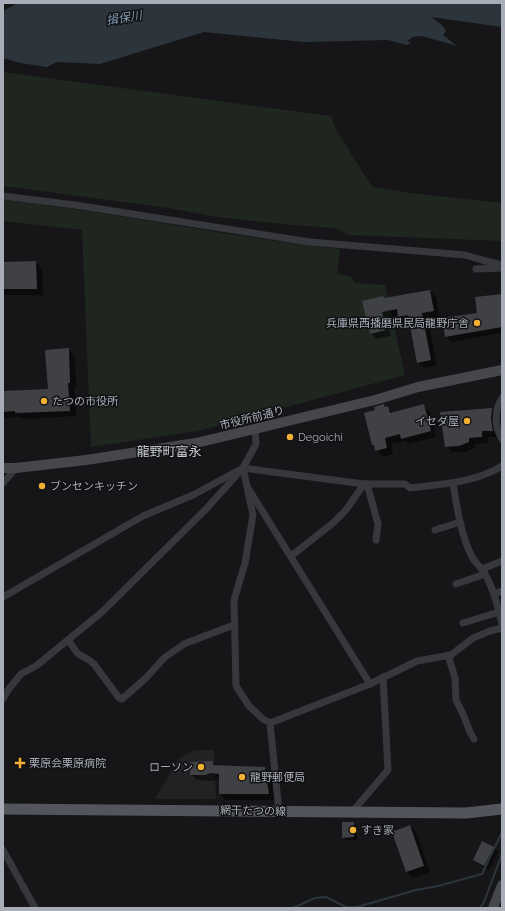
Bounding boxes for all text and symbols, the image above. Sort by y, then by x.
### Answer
water label: 揖保川 [105,8,145,28]
place label: 兵庫県西播磨県民局龍野庁舎 [326,317,469,330]
marker: 兵庫県西播磨県民局龍野庁舎 [472,318,482,328]
place label: たつの市役所 [52,395,119,408]
marker: たつの市役所 [39,396,49,406]
street label: 市役所前通り [218,404,286,432]
place label: イセダ屋 [415,415,459,428]
marker: イセダ屋 [462,416,472,426]
place label: Degoichi [298,431,343,444]
marker: Degoichi [285,432,295,442]
district label: 龍野町富永 [136,444,202,459]
place label: ブンセンキッチン [50,480,138,493]
marker: ブンセンキッチン [37,481,47,491]
marker: 栗原会栗原病院 [14,757,26,769]
place label: 栗原会栗原病院 [29,757,106,770]
place label: ローソン [149,761,193,774]
marker: ローソン [196,762,206,772]
place label: 龍野郵便局 [250,771,305,784]
marker: 龍野郵便局 [237,772,247,782]
street label: 網干たつの線 [220,804,286,818]
place label: すき家 [361,824,394,837]
marker: すき家 [348,825,358,835]

